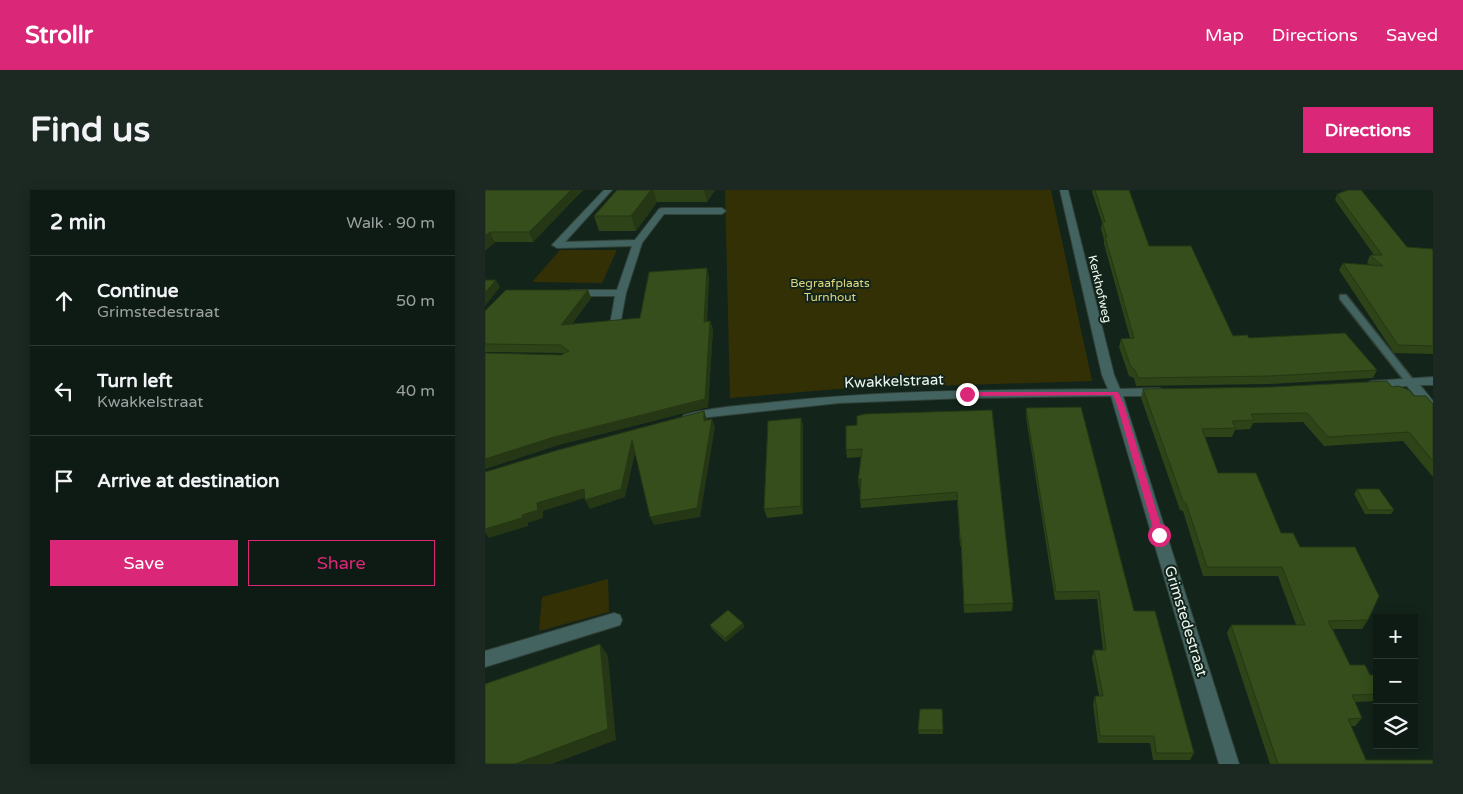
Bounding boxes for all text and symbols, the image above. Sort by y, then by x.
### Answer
text: Strollr [25,21,93,50]
text: Map [1205,24,1244,46]
text: Directions [1272,24,1358,46]
text: Saved [1386,24,1438,46]
button: Directions [1303,107,1433,153]
text: Find us [30,109,150,151]
text: 2 min [50,210,106,235]
text: Walk · 90 m [346,213,435,233]
street label: Kerkhofweg [1085,254,1115,324]
park label: Begraafplaats Turnhout [790,276,870,304]
text: Continue [97,280,179,302]
icon: ahead [50,287,78,315]
text: 50 m [396,291,435,311]
text: Grimstedestraat [97,302,220,322]
text: Turn left [97,370,173,392]
street label: Kwakkelstraat [844,370,944,392]
icon: left [50,377,78,405]
text: 40 m [396,381,435,401]
route end [956,383,979,406]
text: Kwakkelstraat [97,392,203,412]
icon: arrive [50,467,78,495]
text: Arrive at destination [97,470,280,492]
route start [1148,524,1171,547]
button: Save [50,540,238,586]
button: Share [248,540,435,586]
street label: Grimstedestraat [1161,563,1211,679]
map controls [1373,614,1418,749]
button: + [1373,614,1418,659]
button: − [1373,659,1418,704]
button: layers [1373,704,1418,749]

